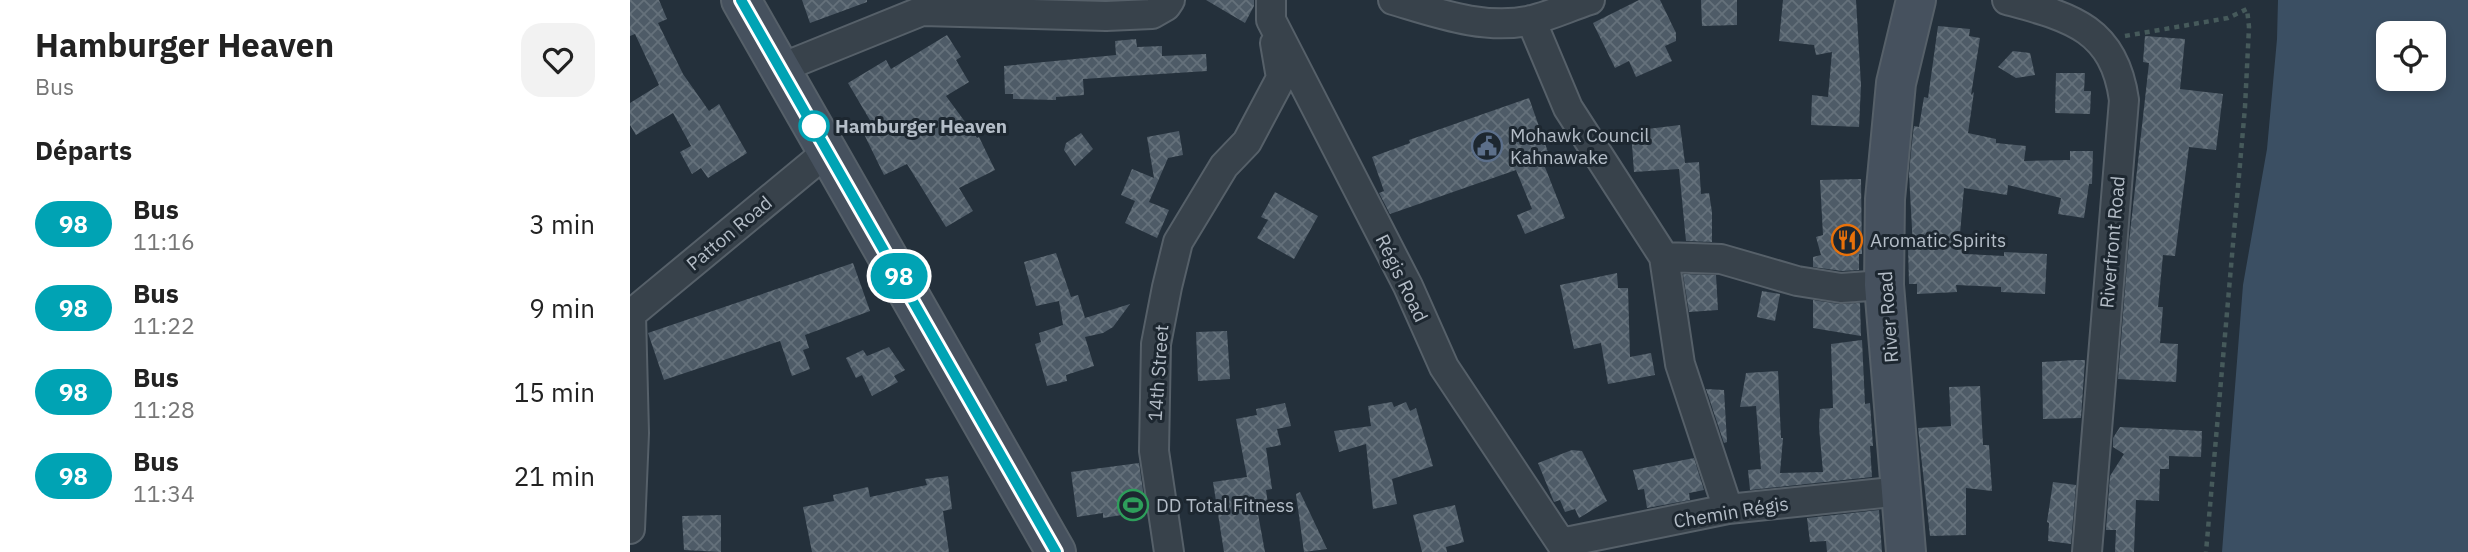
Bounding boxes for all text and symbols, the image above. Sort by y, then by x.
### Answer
map controls [2376,21,2446,91]
button: locate [2376,21,2446,91]
text: Hamburger Heaven [35,23,334,66]
button: heart [521,23,595,97]
text: Bus [35,71,74,101]
marker: Hamburger Heaven [799,111,829,141]
place label: Hamburger Heaven [835,114,1007,138]
place label: Mohawk Council Kahnawake [1510,123,1650,169]
public building icon: Mohawk Council Kahnawake [1470,129,1504,163]
text: Départs [35,133,132,167]
street label: Riverfront Road [2094,175,2130,309]
street label: Patton Road [681,190,777,276]
text: Bus [133,192,179,226]
text: 3 min [529,207,595,241]
text: 98 [59,208,88,240]
restaurant icon: Aromatic Spirits [1830,223,1864,257]
text: 11:16 [133,226,195,256]
place label: Aromatic Spirits [1870,228,2006,252]
street label: Régis Road [1370,230,1434,326]
line badge: 98 [868,253,930,299]
text: 98 [885,260,913,292]
street label: River Road [1873,270,1903,364]
text: Bus [133,276,179,310]
text: 9 min [529,291,595,325]
text: 98 [59,292,88,324]
text: 11:22 [133,310,195,340]
street label: 14th Street [1143,324,1173,422]
text: Bus [133,360,179,394]
text: 15 min [514,375,595,409]
text: 98 [59,376,88,408]
text: 11:28 [133,394,195,424]
text: Bus [133,444,179,478]
text: 21 min [514,459,595,493]
text: 98 [59,460,88,492]
text: 11:34 [133,478,195,508]
sports icon: DD Total Fitness [1116,488,1150,522]
street label: Chemin Régis [1672,491,1790,533]
place label: DD Total Fitness [1156,493,1294,517]

